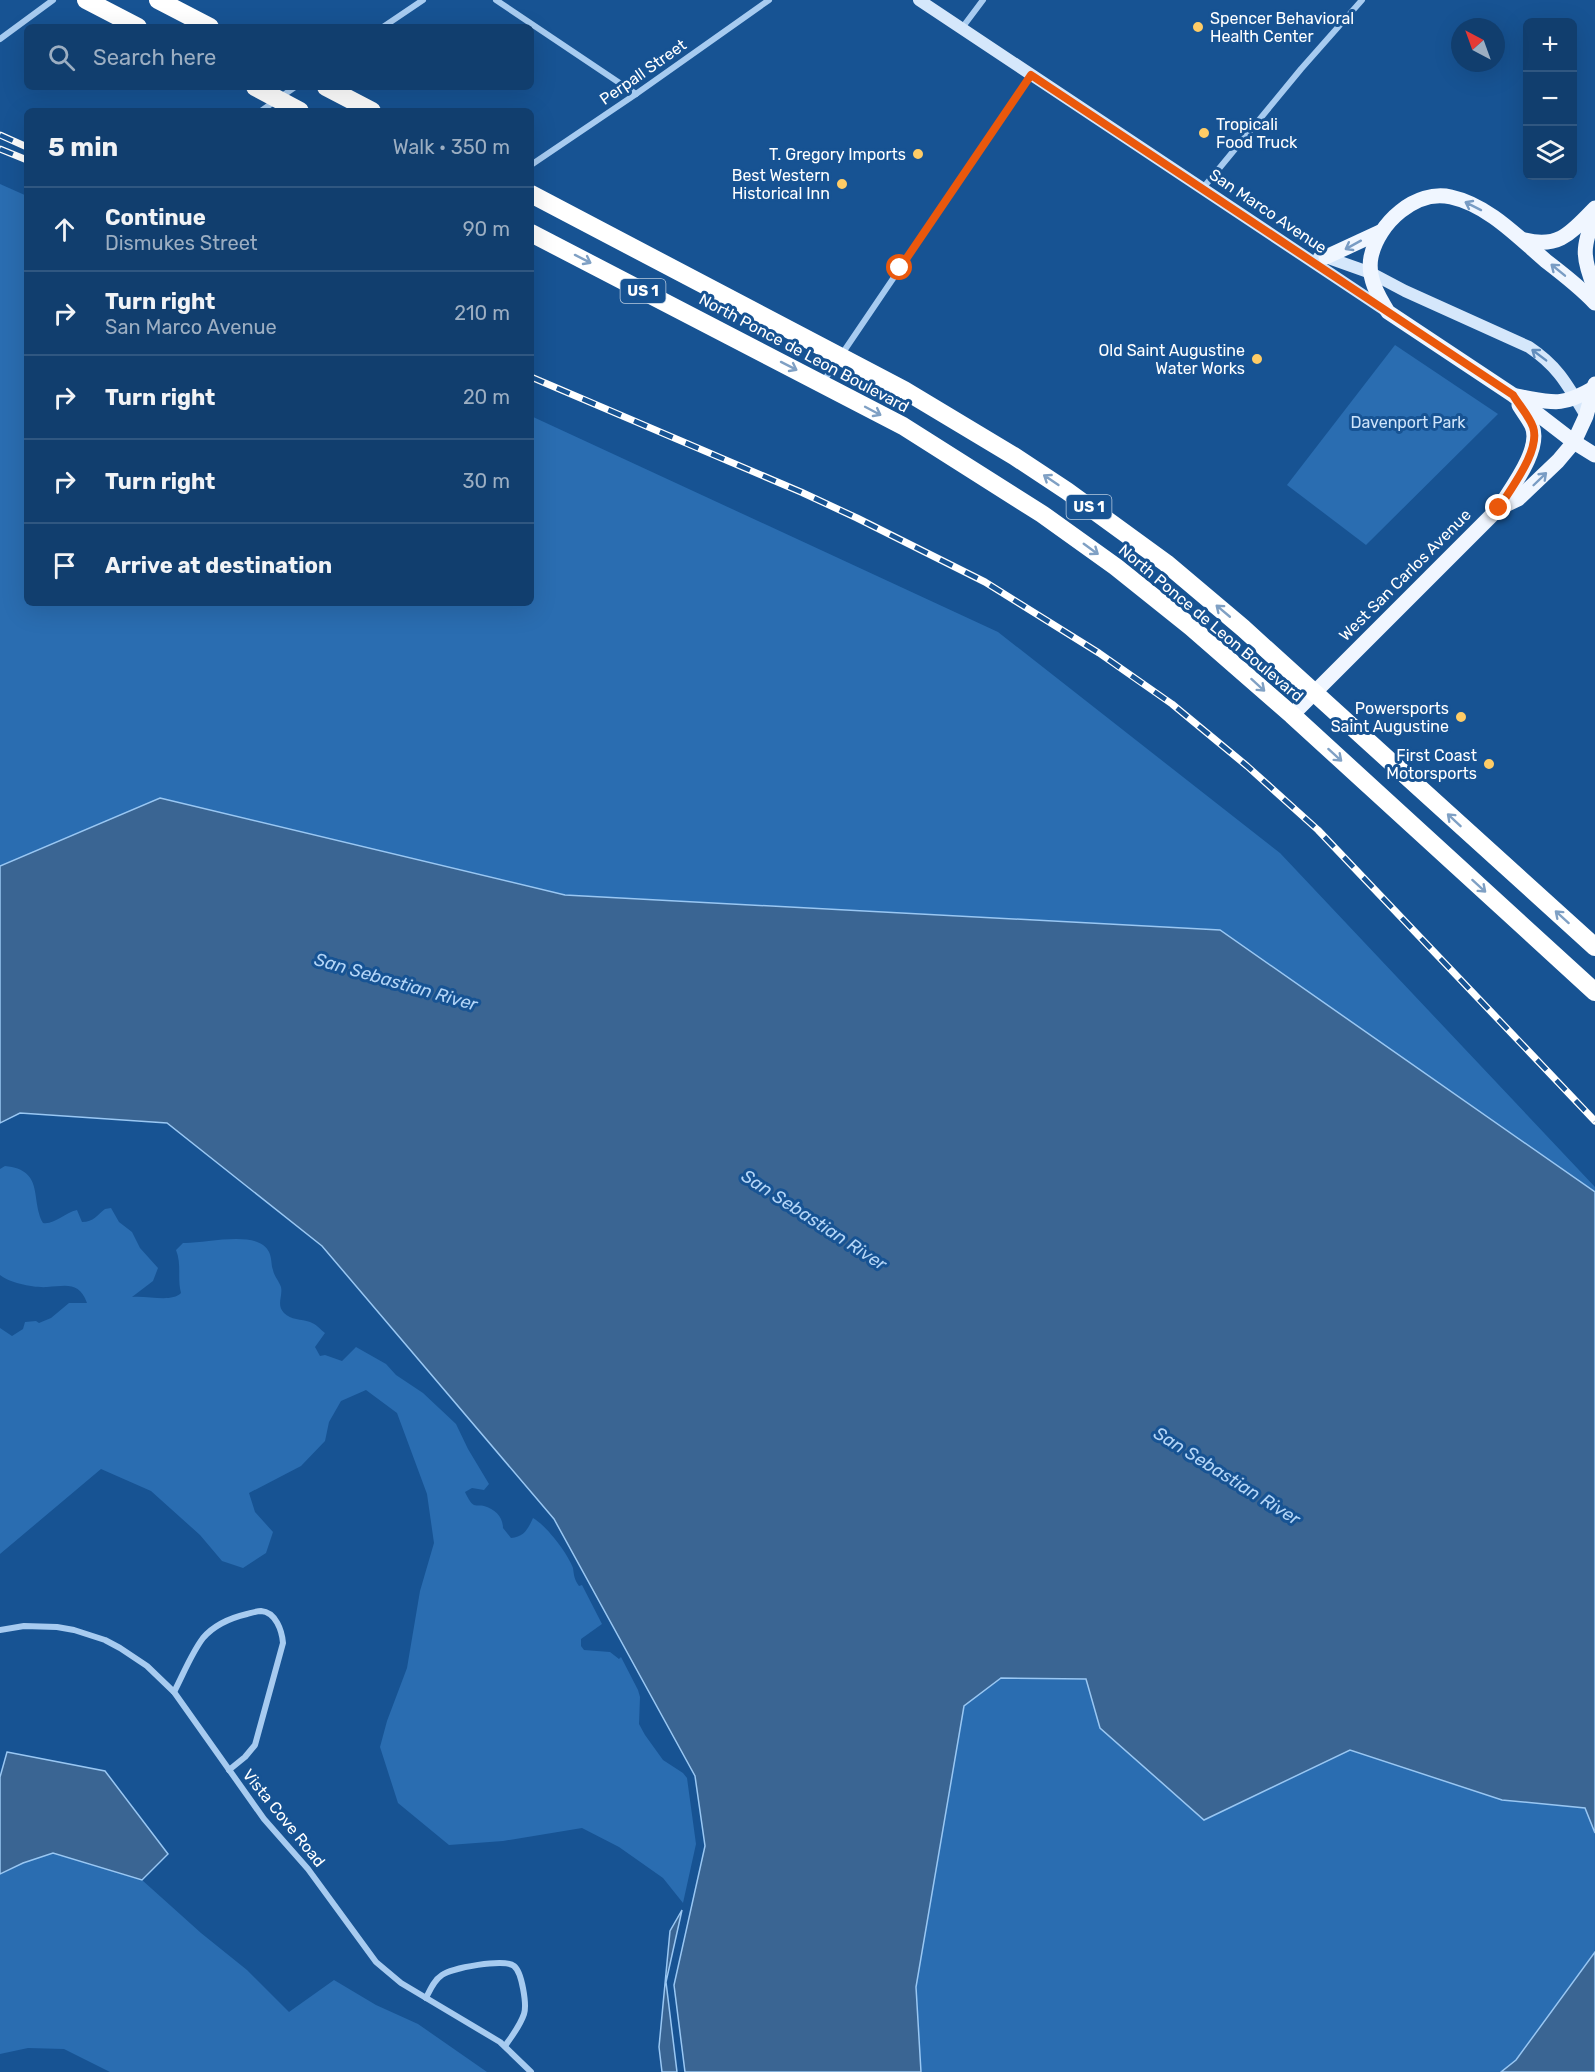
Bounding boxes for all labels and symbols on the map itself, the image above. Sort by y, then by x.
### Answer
place label: Spencer Behavioral Health Center [1210,9,1354,46]
north arrow [1451,18,1505,72]
marker: Spencer Behavioral Health Center [1191,20,1205,34]
street label: Perpall Street [596,35,690,109]
place label: Tropicali Food Truck [1216,115,1298,152]
marker: Tropicali Food Truck [1197,126,1211,140]
place label: T. Gregory Imports [769,145,906,164]
marker: T. Gregory Imports [911,147,925,161]
street label: San Marco Avenue [1206,165,1330,257]
place label: Best Western Historical Inn [732,166,830,203]
marker: Best Western Historical Inn [835,177,849,191]
one-way arrow [1464,199,1482,211]
one-way arrow [1345,239,1362,251]
one-way arrow [574,254,592,266]
route start [886,254,912,280]
one-way arrow [1551,264,1567,277]
road number: US 1 [620,279,666,303]
street label: North Ponce de Leon Boulevard [696,289,912,417]
place label: Old Saint Augustine Water Works [1098,341,1245,378]
one-way arrow [1531,348,1547,361]
marker: Old Saint Augustine Water Works [1250,352,1264,366]
one-way arrow [779,361,797,372]
one-way arrow [864,405,882,417]
park label: Davenport Park [1350,413,1466,432]
one-way arrow [1532,472,1547,486]
one-way arrow [1043,474,1060,486]
route end [1485,494,1511,520]
road number: US 1 [1066,495,1112,519]
street label: West San Carlos Avenue [1335,505,1475,645]
street label: North Ponce de Leon Boulevard [1115,540,1307,706]
one-way arrow [1082,543,1098,555]
one-way arrow [1215,605,1231,618]
one-way arrow [1250,678,1265,692]
place label: Powersports Saint Augustine [1331,699,1449,736]
marker: Powersports Saint Augustine [1454,710,1468,724]
place label: First Coast Motorsports [1386,746,1477,783]
one-way arrow [1327,748,1342,762]
marker: First Coast Motorsports [1482,757,1496,771]
one-way arrow [1447,813,1462,827]
one-way arrow [1471,879,1486,893]
one-way arrow [1555,910,1570,924]
water label: San Sebastian River [312,948,481,1016]
water label: San Sebastian River [737,1165,892,1276]
water label: San Sebastian River [1150,1422,1305,1531]
street label: Vista Cove Road [239,1765,329,1871]

